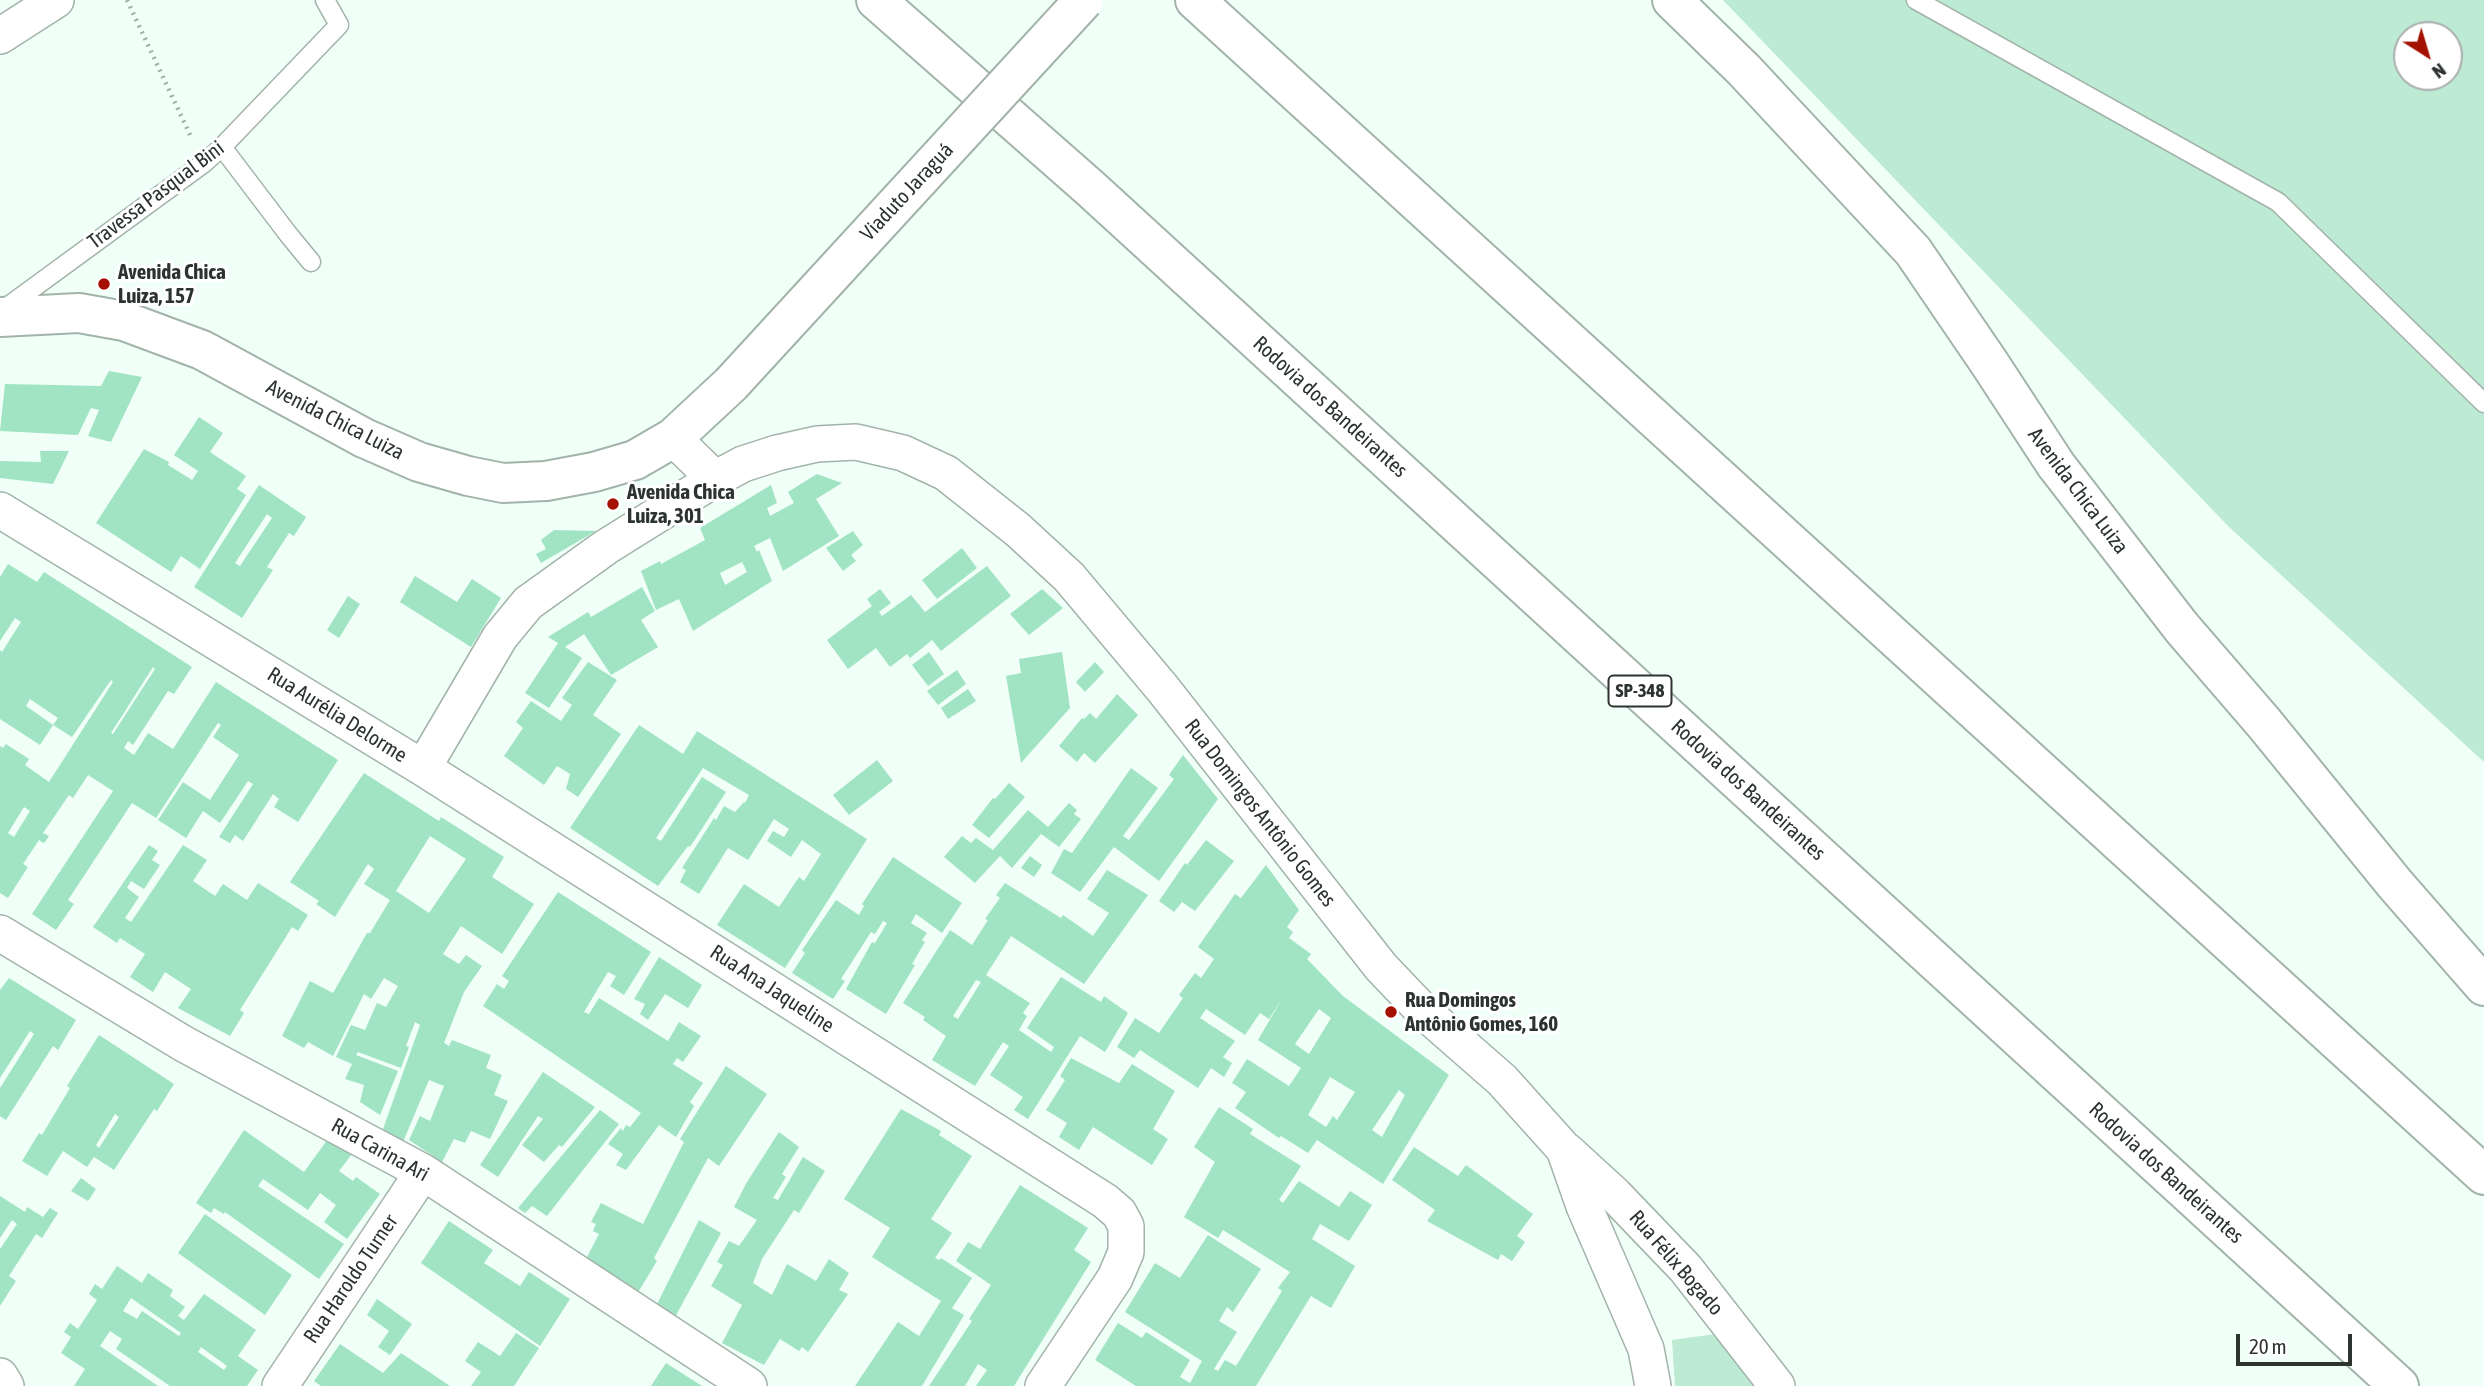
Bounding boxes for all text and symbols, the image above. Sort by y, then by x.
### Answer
north arrow [2393,21,2463,91]
text: N [2428,59,2451,83]
street label: Travessa Pasqual Bini [83,136,229,254]
street label: Viaduto Jaraguá [855,138,959,246]
place label: Avenida Chica Luiza, 157 [118,259,226,309]
marker: Avenida Chica Luiza, 157 [96,276,112,292]
street label: Rodovia dos Bandeirantes [1248,331,1412,483]
street label: Avenida Chica Luiza [262,374,408,466]
street label: Avenida Chica Luiza [2022,423,2134,559]
place label: Avenida Chica Luiza, 301 [627,479,735,529]
marker: Avenida Chica Luiza, 301 [605,496,621,512]
street label: Rua Aurélia Delorme [263,662,411,768]
road number: SP-348 [1608,676,1672,706]
street label: Rua Domingos Antônio Gomes [1179,714,1341,912]
street label: Rodovia dos Bandeirantes [1666,714,1830,866]
street label: Rua Ana Jaqueline [705,940,839,1038]
place label: Rua Domingos Antônio Gomes, 160 [1405,987,1558,1037]
marker: Rua Domingos Antônio Gomes, 160 [1383,1004,1399,1020]
street label: Rodovia dos Bandeirantes [2084,1097,2248,1249]
street label: Rua Carina Ari [327,1113,433,1187]
street label: Rua Félix Bogado [1624,1205,1728,1321]
street label: Rua Haroldo Turner [299,1210,403,1348]
scale bar [2239,1320,2354,1364]
text: 20 m [2249,1334,2287,1358]

